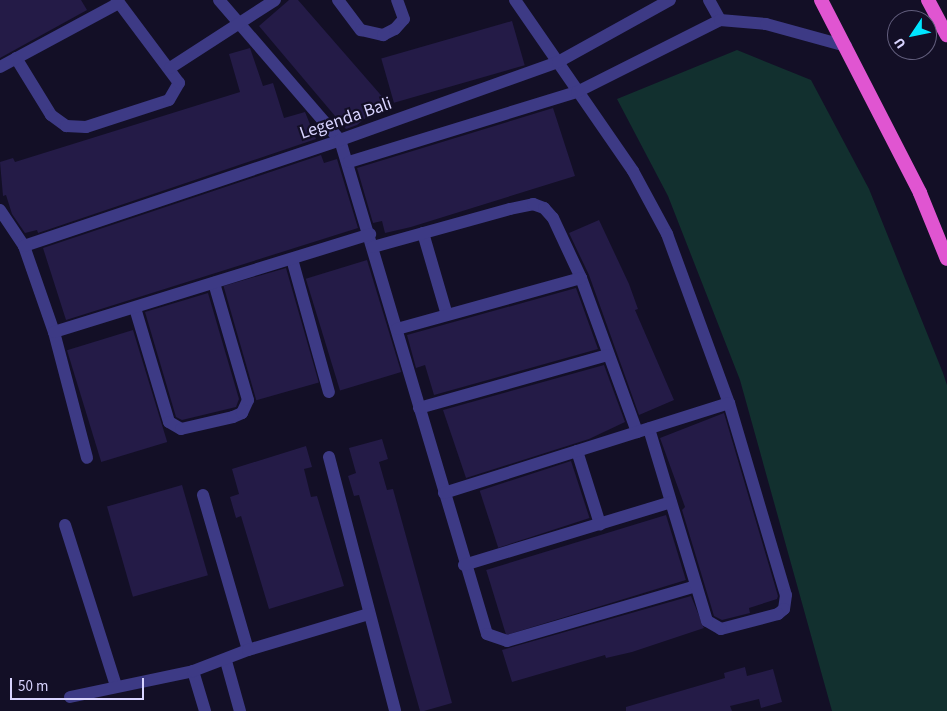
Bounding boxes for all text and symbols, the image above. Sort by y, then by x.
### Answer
north arrow [887,10,937,60]
text: U [889,33,911,52]
street label: Legenda Bali [297,93,395,145]
scale bar [12,668,146,700]
text: 50 m [18,676,48,697]

